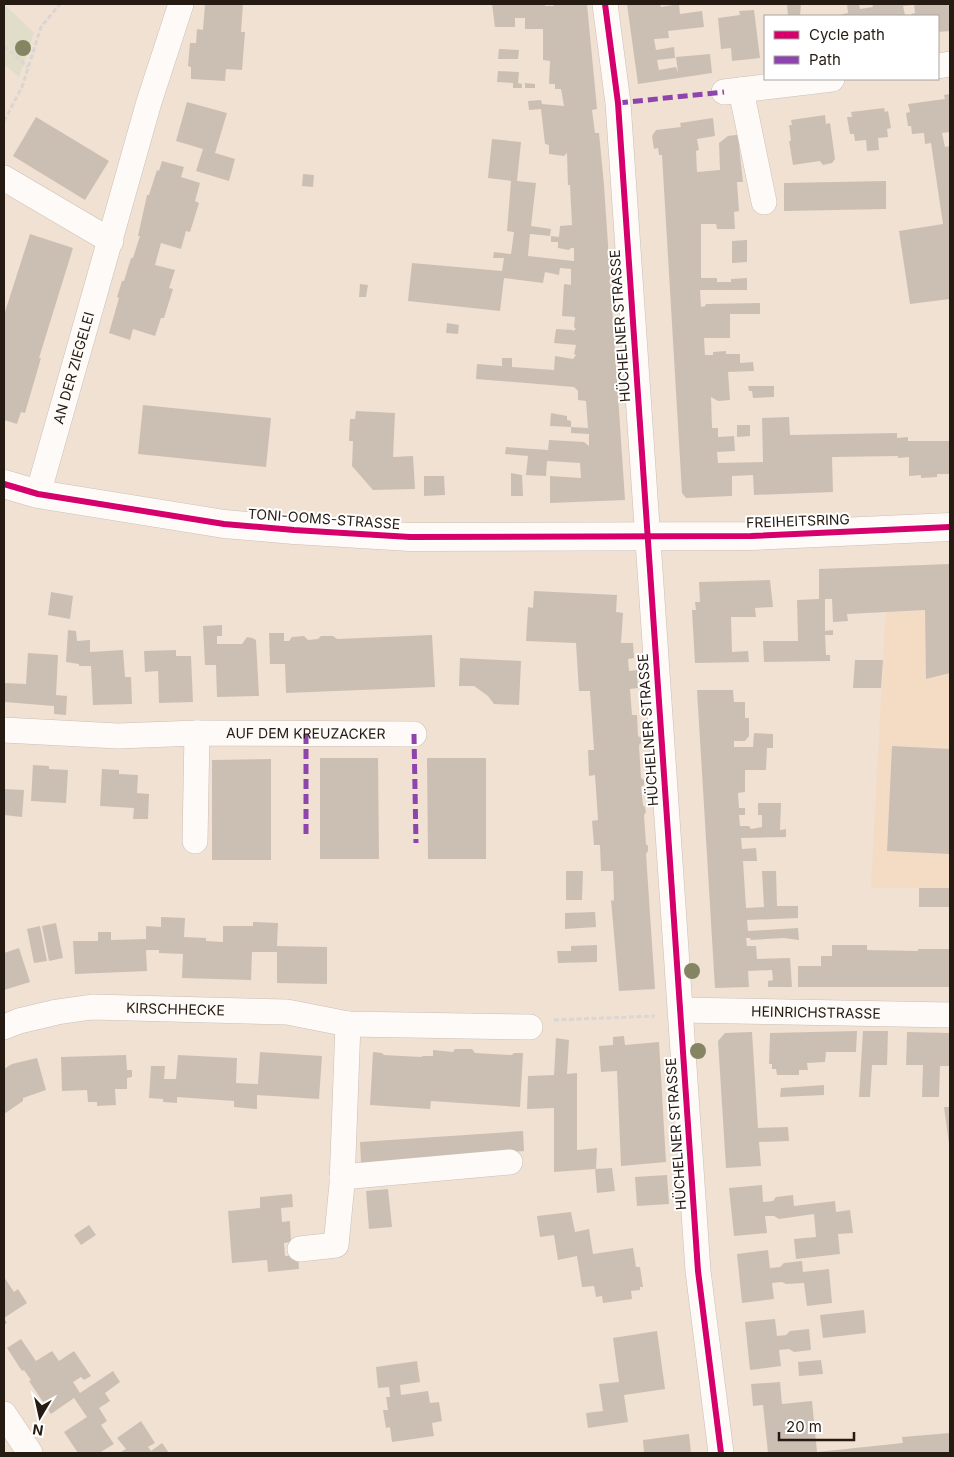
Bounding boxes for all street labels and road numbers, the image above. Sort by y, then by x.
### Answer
street label: HÜCHELNER STRASSE [606,249,633,403]
street label: AN DER ZIEGELEI [49,310,97,426]
street label: TONI-OOMS-STRASSE [247,505,401,532]
street label: FREIHEITSRING [746,510,850,531]
street label: HÜCHELNER STRASSE [634,653,661,807]
street label: AUF DEM KREUZACKER [226,724,386,742]
street label: KIRSCHHECKE [126,999,225,1018]
street label: HEINRICHSTRASSE [751,1002,881,1022]
street label: HÜCHELNER STRASSE [662,1057,689,1211]

